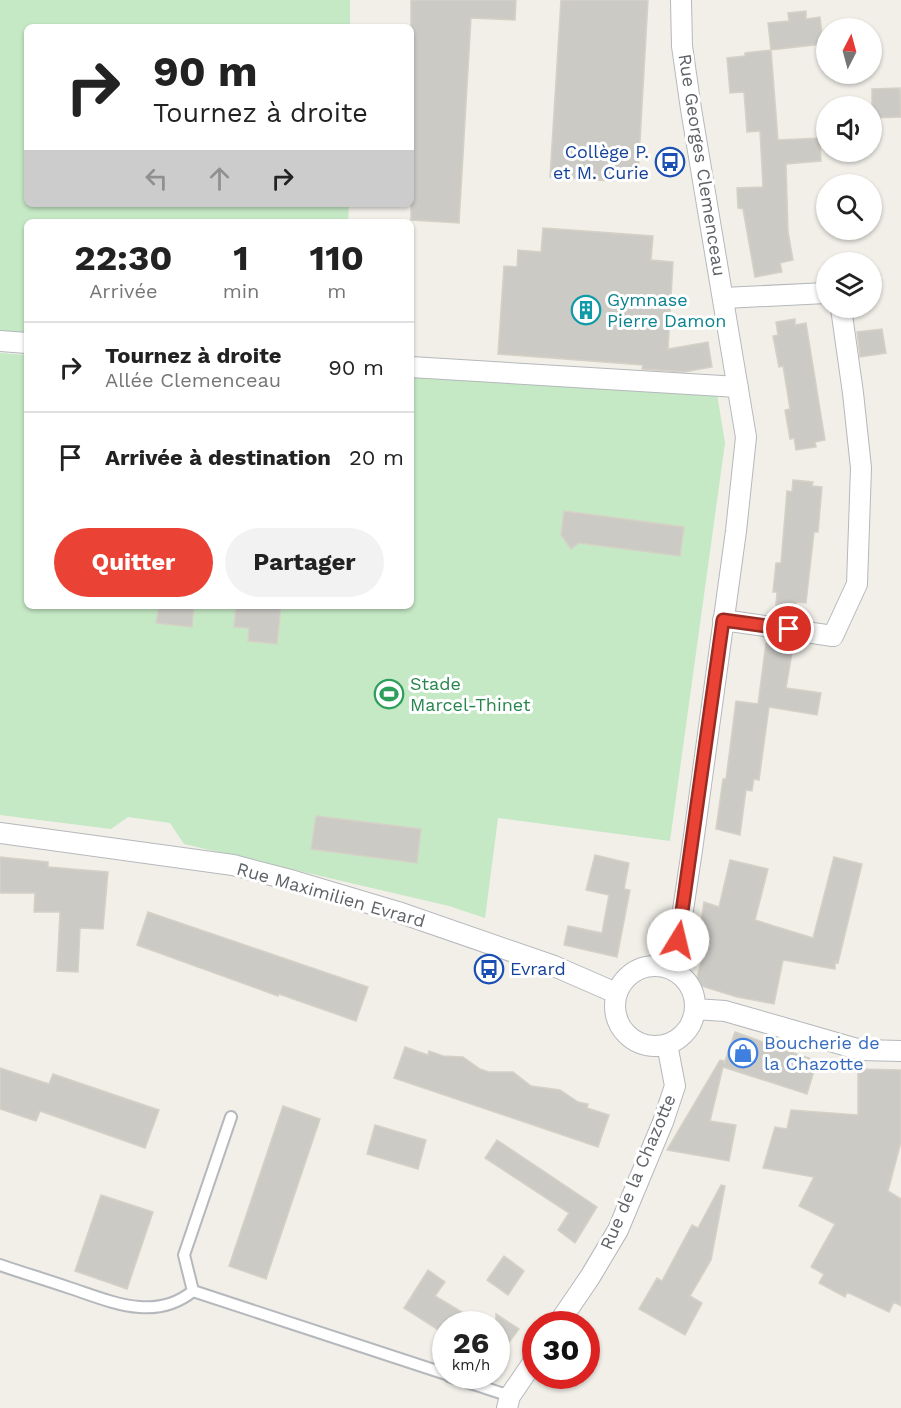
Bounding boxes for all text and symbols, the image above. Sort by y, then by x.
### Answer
north arrow [816,18,882,84]
map controls [816,18,882,318]
text: 90 m [153,47,257,96]
icon: right [54,48,132,126]
street label: Rue Georges Clemenceau [675,52,730,278]
button: sound [816,96,882,162]
text: Tournez à droite [153,97,368,129]
place label: Collège P. et M. Curie [553,141,649,183]
bus stop icon: Collège P. et M. Curie [654,146,686,178]
icon: left [140,162,173,195]
icon: ahead [203,162,236,195]
icon: right [266,162,299,195]
button: search [816,174,882,240]
text: 22:30 [74,237,173,279]
text: 1 [233,237,249,279]
text: 110 [310,237,364,279]
button: layers [816,252,882,318]
text: Arrivée [89,279,158,303]
text: min [223,279,259,303]
text: m [327,279,346,303]
place label: Gymnase Pierre Damon [607,289,726,331]
building icon: Gymnase Pierre Damon [570,294,602,326]
text: Tournez à droite [105,343,282,368]
icon: right [54,351,87,384]
text: 90 m [328,355,384,380]
text: Allée Clemenceau [105,368,281,392]
icon: arrive [54,441,87,474]
text: Arrivée à destination [105,445,331,470]
text: 20 m [349,445,404,470]
button: Quitter [54,528,213,597]
button: Partager [225,528,384,597]
pin [763,603,814,654]
icon: arrive [772,612,805,645]
place label: Stade Marcel-Thinet [410,673,531,715]
sports icon: Stade Marcel-Thinet [373,678,405,710]
street label: Rue Maximilien Evrard [235,858,428,931]
position arrow [646,908,710,972]
bus stop icon: Evrard [473,953,505,985]
place label: Evrard [510,958,566,979]
place label: Boucherie de la Chazotte [764,1032,880,1074]
shop icon: Boucherie de la Chazotte [727,1037,759,1069]
street label: Rue de la Chazotte [595,1091,680,1253]
speed limit sign: 30 [522,1311,600,1389]
text: 26 [453,1325,489,1360]
text: km/h [452,1356,490,1374]

